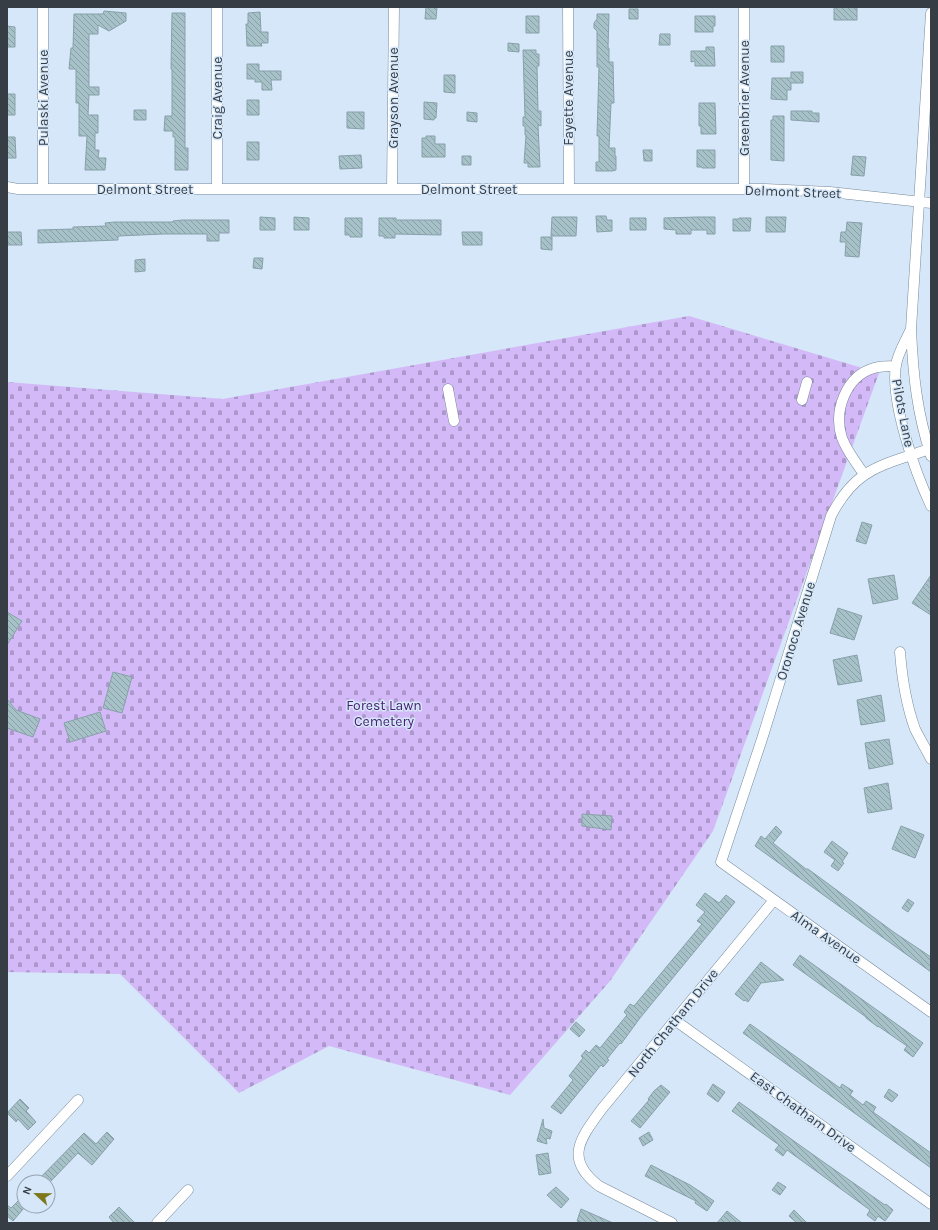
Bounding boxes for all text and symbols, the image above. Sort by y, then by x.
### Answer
street label: Greenbrier Avenue [736,40,753,156]
street label: Grayson Avenue [385,47,402,149]
street label: Pulaski Avenue [35,50,52,146]
street label: Fayette Avenue [560,50,577,146]
street label: Craig Avenue [209,57,226,139]
street label: Delmont Street [97,181,193,198]
street label: Delmont Street [421,181,517,198]
street label: Delmont Street [744,182,842,202]
street label: Pilots Lane [888,377,918,449]
street label: Oronoco Avenue [773,580,819,682]
park label: Forest Lawn Cemetery [346,697,422,730]
street label: Alma Avenue [787,906,865,968]
street label: North Chatham Drive [624,965,722,1081]
street label: East Chatham Drive [747,1068,859,1156]
north arrow [16,1174,56,1214]
text: N [20,1184,35,1197]

